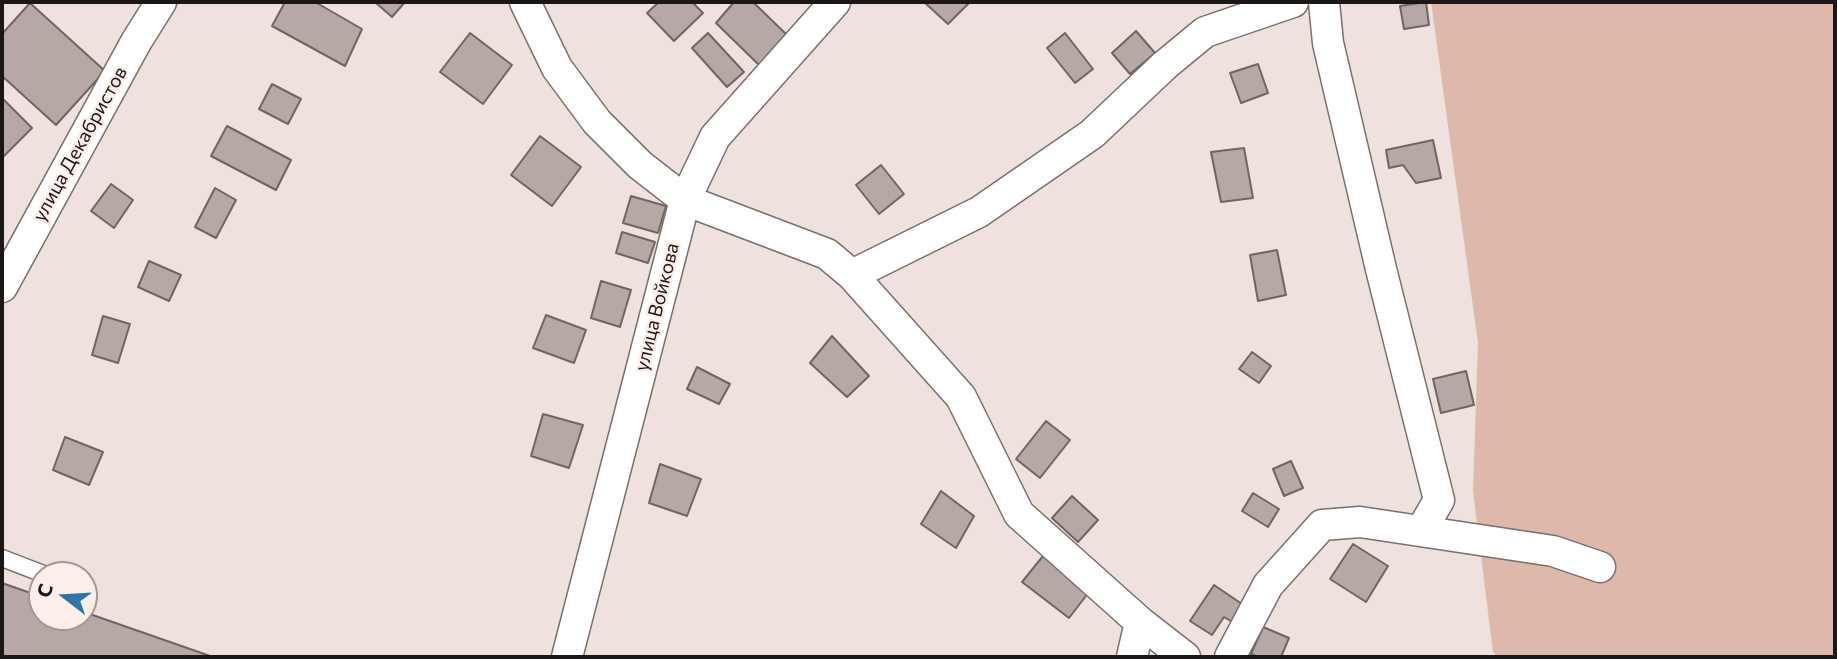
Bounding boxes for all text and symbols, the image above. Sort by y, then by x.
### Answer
street label: улица Декабристов [28,63,132,225]
street label: улица Войкова [630,241,684,373]
north arrow [28,561,98,631]
text: С [31,581,57,600]

